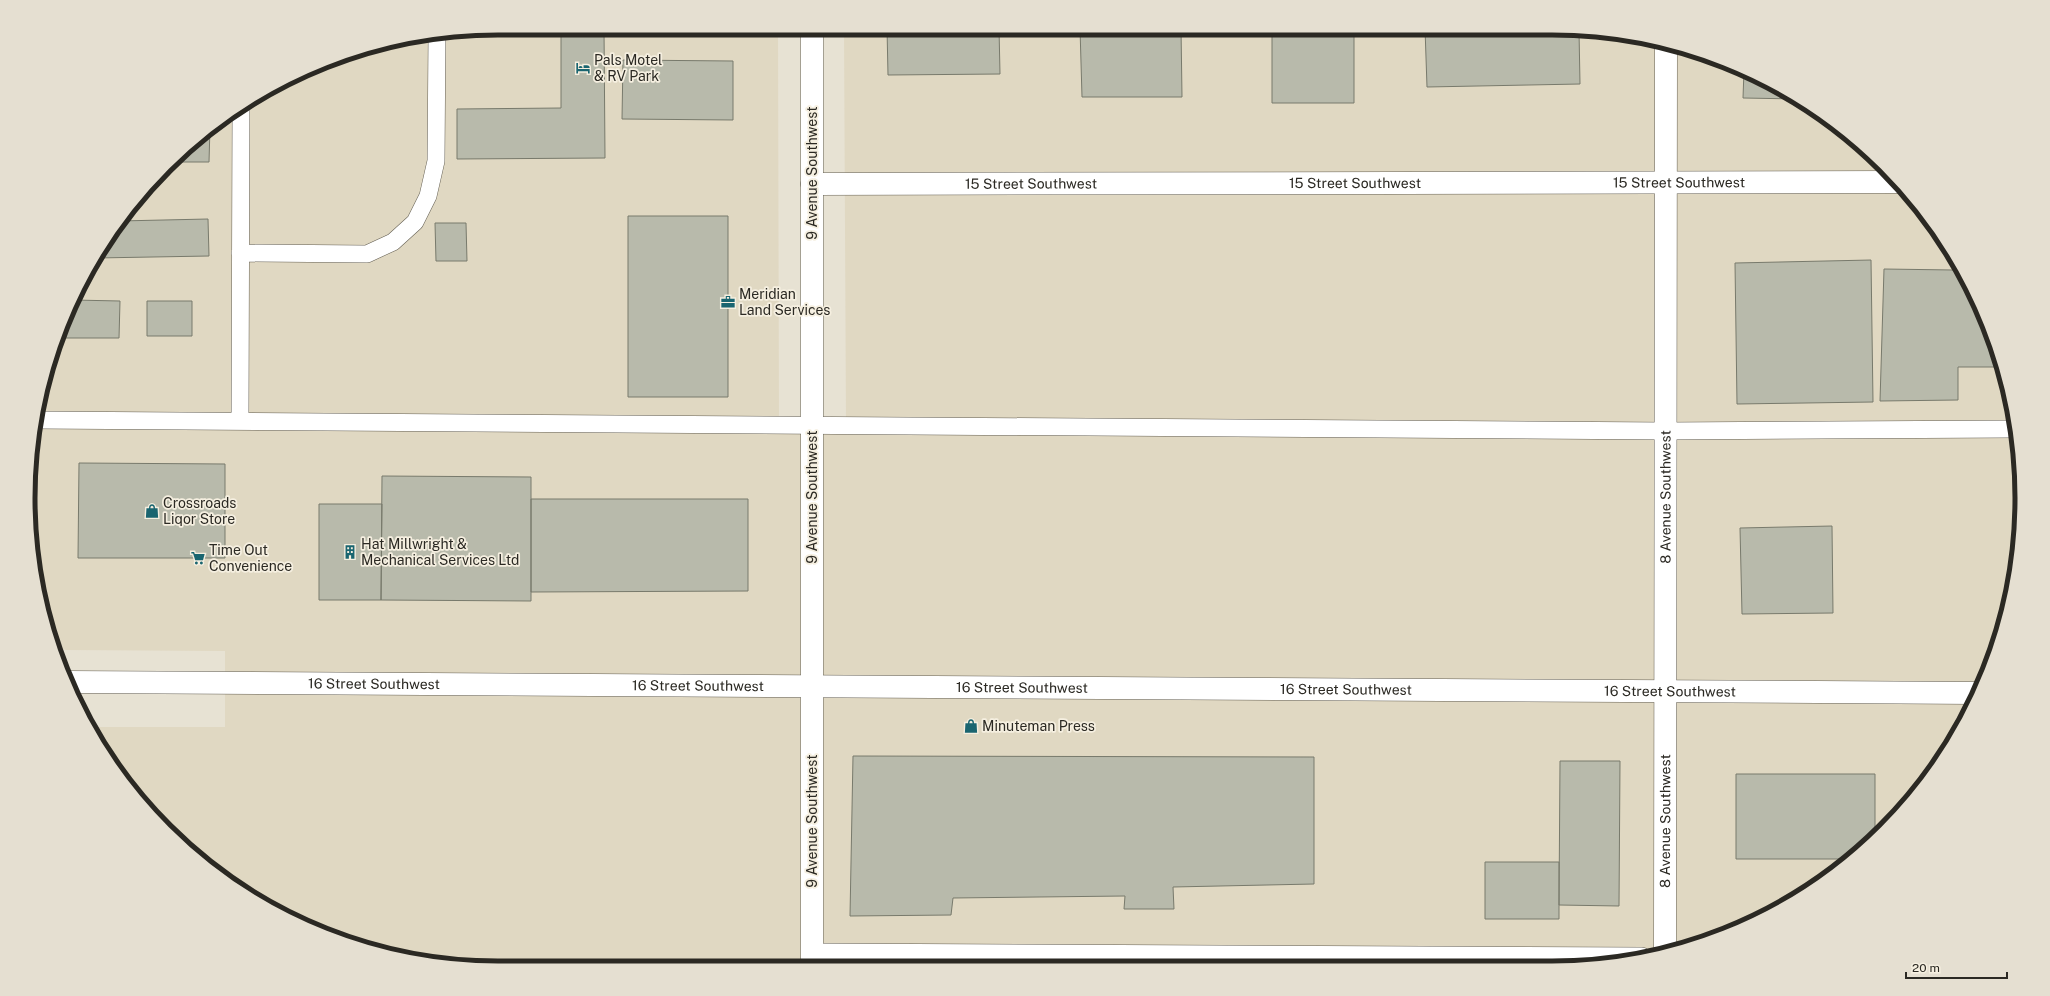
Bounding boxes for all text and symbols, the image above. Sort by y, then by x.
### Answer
place label: Pals Motel & RV Park [594,52,662,84]
hotel icon: Pals Motel & RV Park [575,60,591,76]
street label: 9 Avenue Southwest [804,106,820,240]
street label: 15 Street Southwest [1613,174,1745,191]
street label: 15 Street Southwest [965,175,1097,192]
street label: 15 Street Southwest [1289,175,1421,191]
place label: Meridian Land Services [739,286,830,318]
office icon: Meridian Land Services [720,294,736,310]
street label: 9 Avenue Southwest [804,430,820,564]
street label: 8 Avenue Southwest [1657,430,1674,564]
place label: Crossroads Liqor Store [163,495,236,527]
shop icon: Crossroads Liqor Store [144,503,160,519]
place label: Hat Millwright & Mechanical Services Ltd [361,536,519,568]
place label: Time Out Convenience [209,542,292,574]
building icon: Hat Millwright & Mechanical Services Ltd [342,544,358,560]
supermarket icon: Time Out Convenience [190,550,206,566]
street label: 16 Street Southwest [308,675,440,692]
street label: 16 Street Southwest [632,677,764,694]
street label: 16 Street Southwest [956,679,1088,696]
street label: 16 Street Southwest [1280,681,1412,698]
street label: 16 Street Southwest [1604,683,1736,700]
shop icon: Minuteman Press [963,718,979,734]
place label: Minuteman Press [982,718,1095,734]
street label: 9 Avenue Southwest [804,754,820,888]
street label: 8 Avenue Southwest [1657,754,1673,888]
scale bar [1906,954,2007,980]
text: 20 m [1912,961,1940,975]

